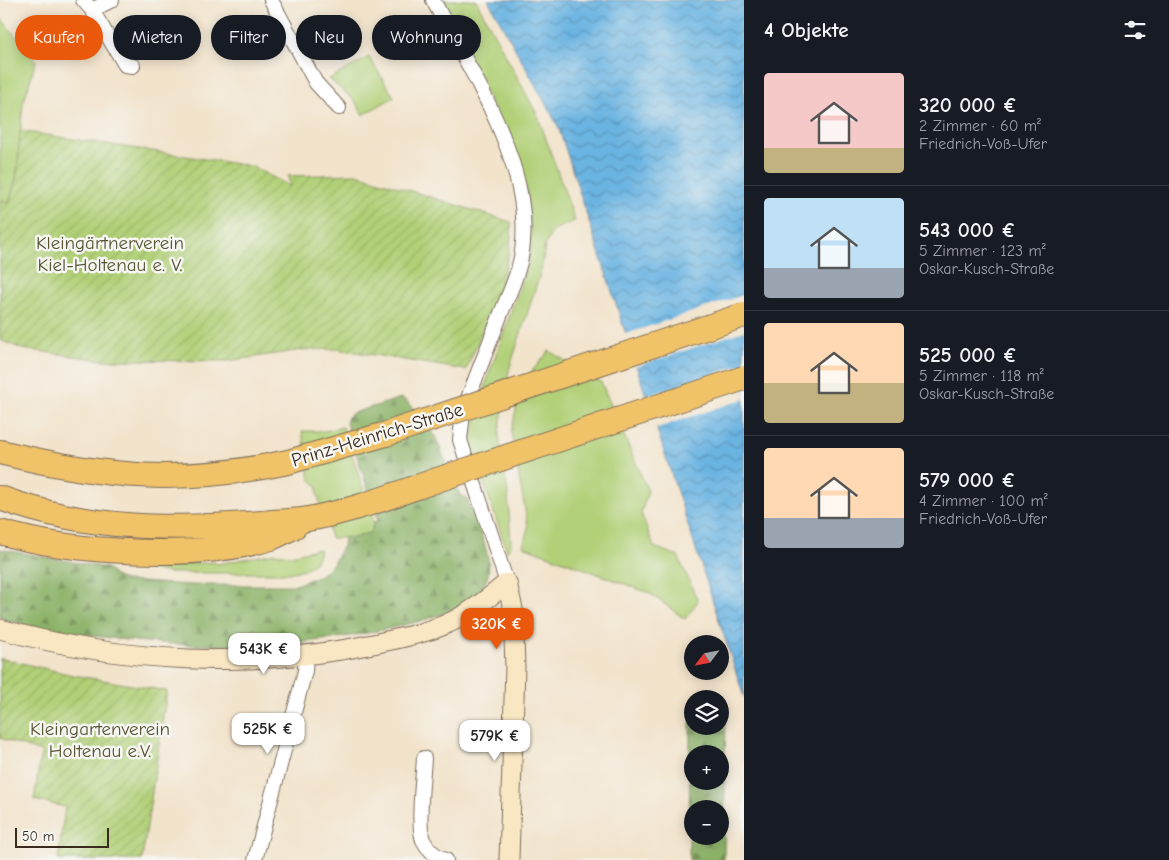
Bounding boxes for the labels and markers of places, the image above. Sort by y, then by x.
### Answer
pin: 320K € [456,608,538,650]
pin: 543K € [223,632,305,675]
pin: 525K € [227,712,309,755]
pin: 579K € [454,720,536,762]

